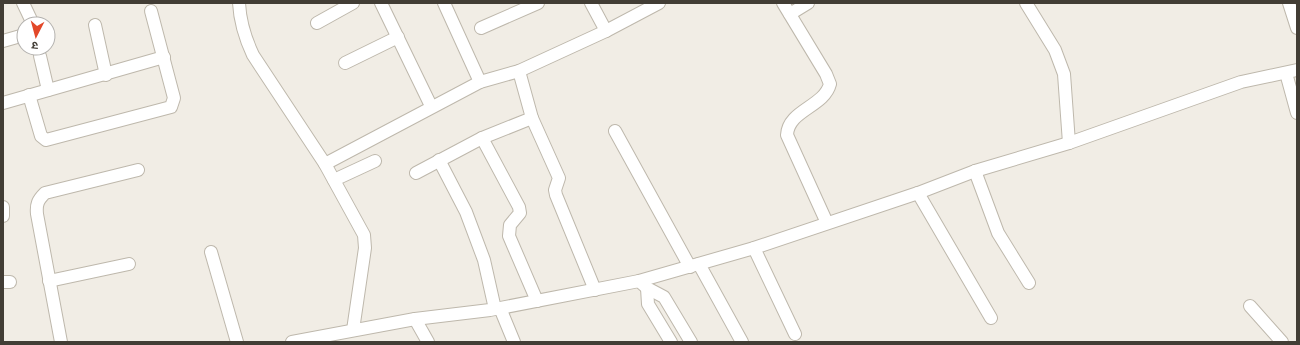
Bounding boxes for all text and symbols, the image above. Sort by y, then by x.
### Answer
north arrow [16,16,56,56]
text: उ [30,39,39,53]

